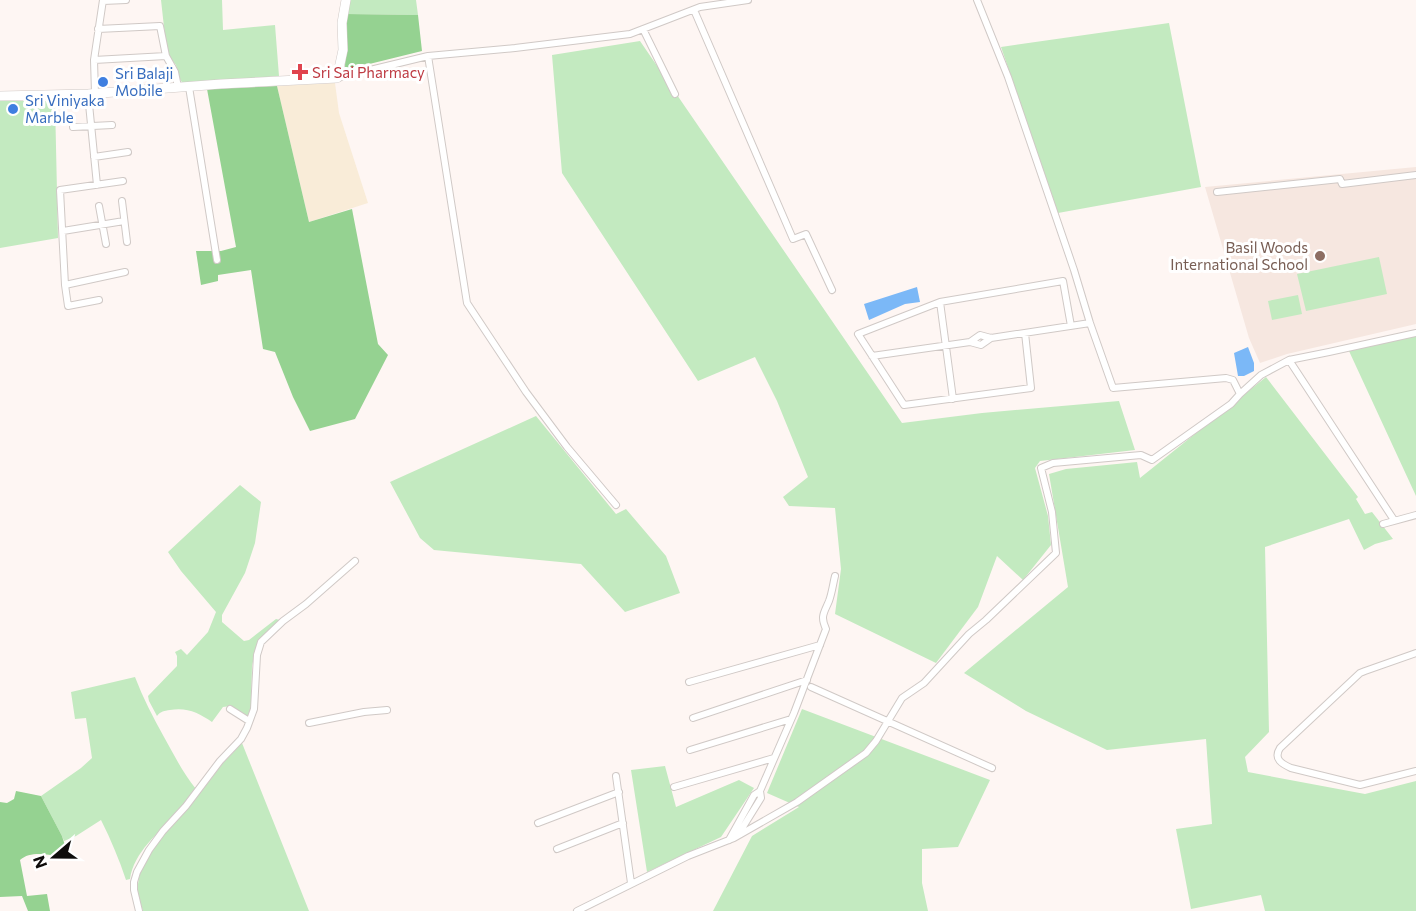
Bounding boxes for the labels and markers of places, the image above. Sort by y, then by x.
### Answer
place label: Sri Sai Pharmacy [312,63,425,81]
place label: Sri Balaji Mobile [115,64,173,99]
marker: Sri Sai Pharmacy [293,65,307,79]
marker: Sri Balaji Mobile [96,75,110,89]
place label: Sri Viniyaka Marble [25,91,105,126]
marker: Sri Viniyaka Marble [6,102,20,116]
place label: Basil Woods International School [1170,238,1308,273]
marker: Basil Woods International School [1313,249,1327,263]

